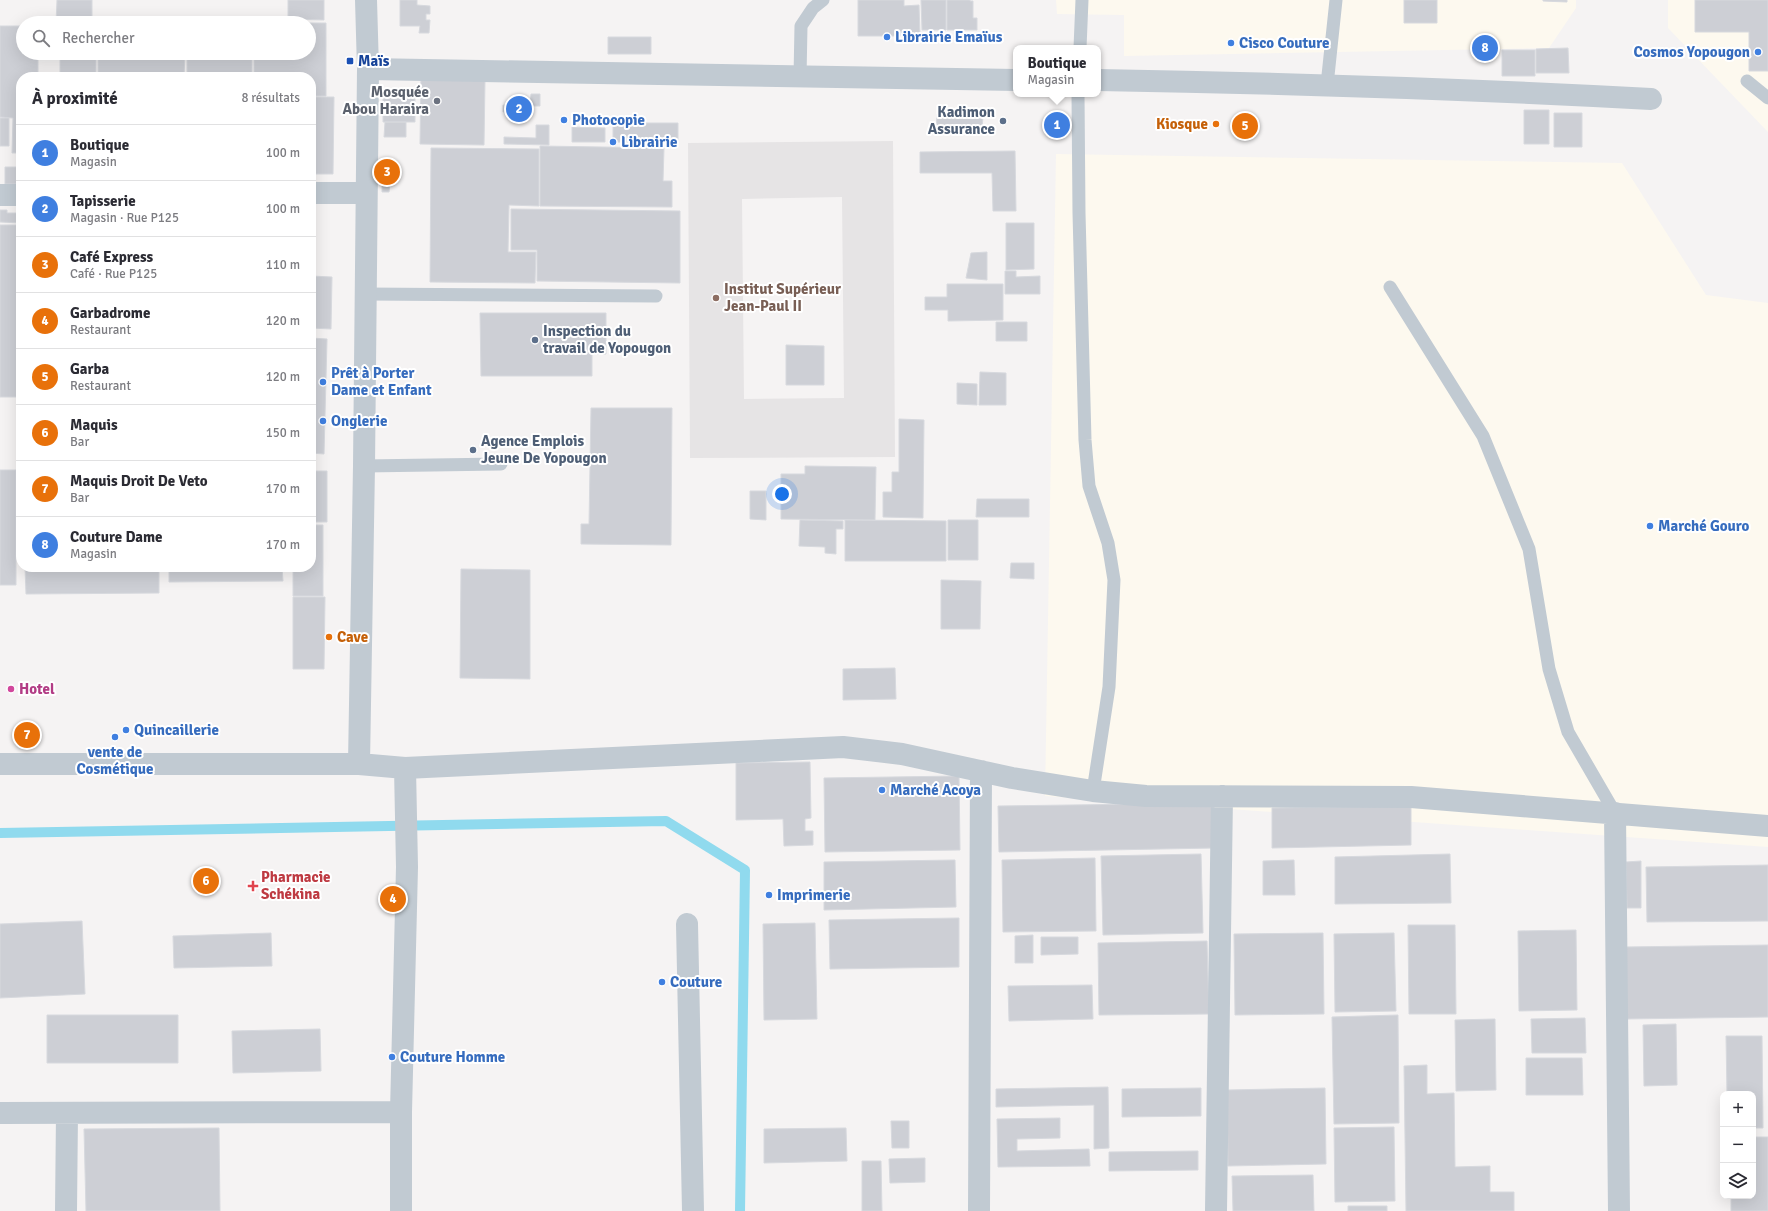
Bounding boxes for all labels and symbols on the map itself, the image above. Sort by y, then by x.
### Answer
place label: Librairie Emaïus [895,28,1003,46]
marker: Librairie Emaïus [882,32,892,42]
pin: 8 [1472,33,1498,63]
place label: Cisco Couture [1239,34,1330,52]
marker: Cisco Couture [1226,38,1236,48]
place label: Cosmos Yopougon [1633,43,1750,61]
marker: Cosmos Yopougon [1753,47,1763,57]
place label: Maïs [358,52,390,70]
marker: Maïs [345,56,355,66]
place label: Mosquée Abou Haraira [342,83,429,118]
pin: 2 [506,94,532,124]
marker: Mosquée Abou Haraira [432,96,442,106]
place label: Kadimon Assurance [928,103,995,138]
pin: 1 [1044,110,1070,140]
place label: Photocopie [572,111,645,129]
pin: 5 [1232,111,1258,141]
marker: Photocopie [559,115,569,125]
place label: Kiosque [1156,115,1208,133]
marker: Kadimon Assurance [998,116,1008,126]
marker: Kiosque [1211,119,1221,129]
place label: Librairie [621,133,677,151]
marker: Librairie [608,137,618,147]
pin: 3 [374,157,400,187]
place label: Institut Supérieur Jean-Paul II [724,280,841,315]
marker: Institut Supérieur Jean-Paul II [711,293,721,303]
place label: Inspection du travail de Yopougon [542,322,671,357]
marker: Inspection du travail de Yopougon [530,335,540,345]
place label: Prêt à Porter Dame et Enfant [331,364,432,399]
marker: Prêt à Porter Dame et Enfant [318,377,328,387]
place label: Onglerie [331,412,387,430]
marker: Onglerie [318,416,328,426]
place label: Agence Emplois Jeune De Yopougon [481,432,607,467]
marker: Agence Emplois Jeune De Yopougon [468,445,478,455]
your location [772,484,792,504]
place label: Marché Gouro [1658,517,1750,535]
marker: Marché Gouro [1645,521,1655,531]
place label: Cave [337,628,368,646]
marker: Cave [324,632,334,642]
place label: Hotel [19,680,55,698]
marker: Hotel [6,684,16,694]
pin: 7 [14,720,40,750]
place label: Quincaillerie [134,721,219,739]
marker: Quincaillerie [121,725,131,735]
marker: vente de Cosmétique [110,732,120,742]
place label: vente de Cosmétique [77,743,153,778]
place label: Marché Acoya [890,781,981,799]
marker: Marché Acoya [877,785,887,795]
pin: 6 [193,866,219,896]
place label: Pharmacie Schékina [261,868,331,903]
marker: Pharmacie Schékina [248,881,258,891]
pin: 4 [380,884,406,914]
place label: Imprimerie [777,886,850,904]
marker: Imprimerie [764,890,774,900]
place label: Couture [670,973,722,991]
marker: Couture [657,977,667,987]
place label: Couture Homme [400,1048,505,1066]
marker: Couture Homme [387,1052,397,1062]

